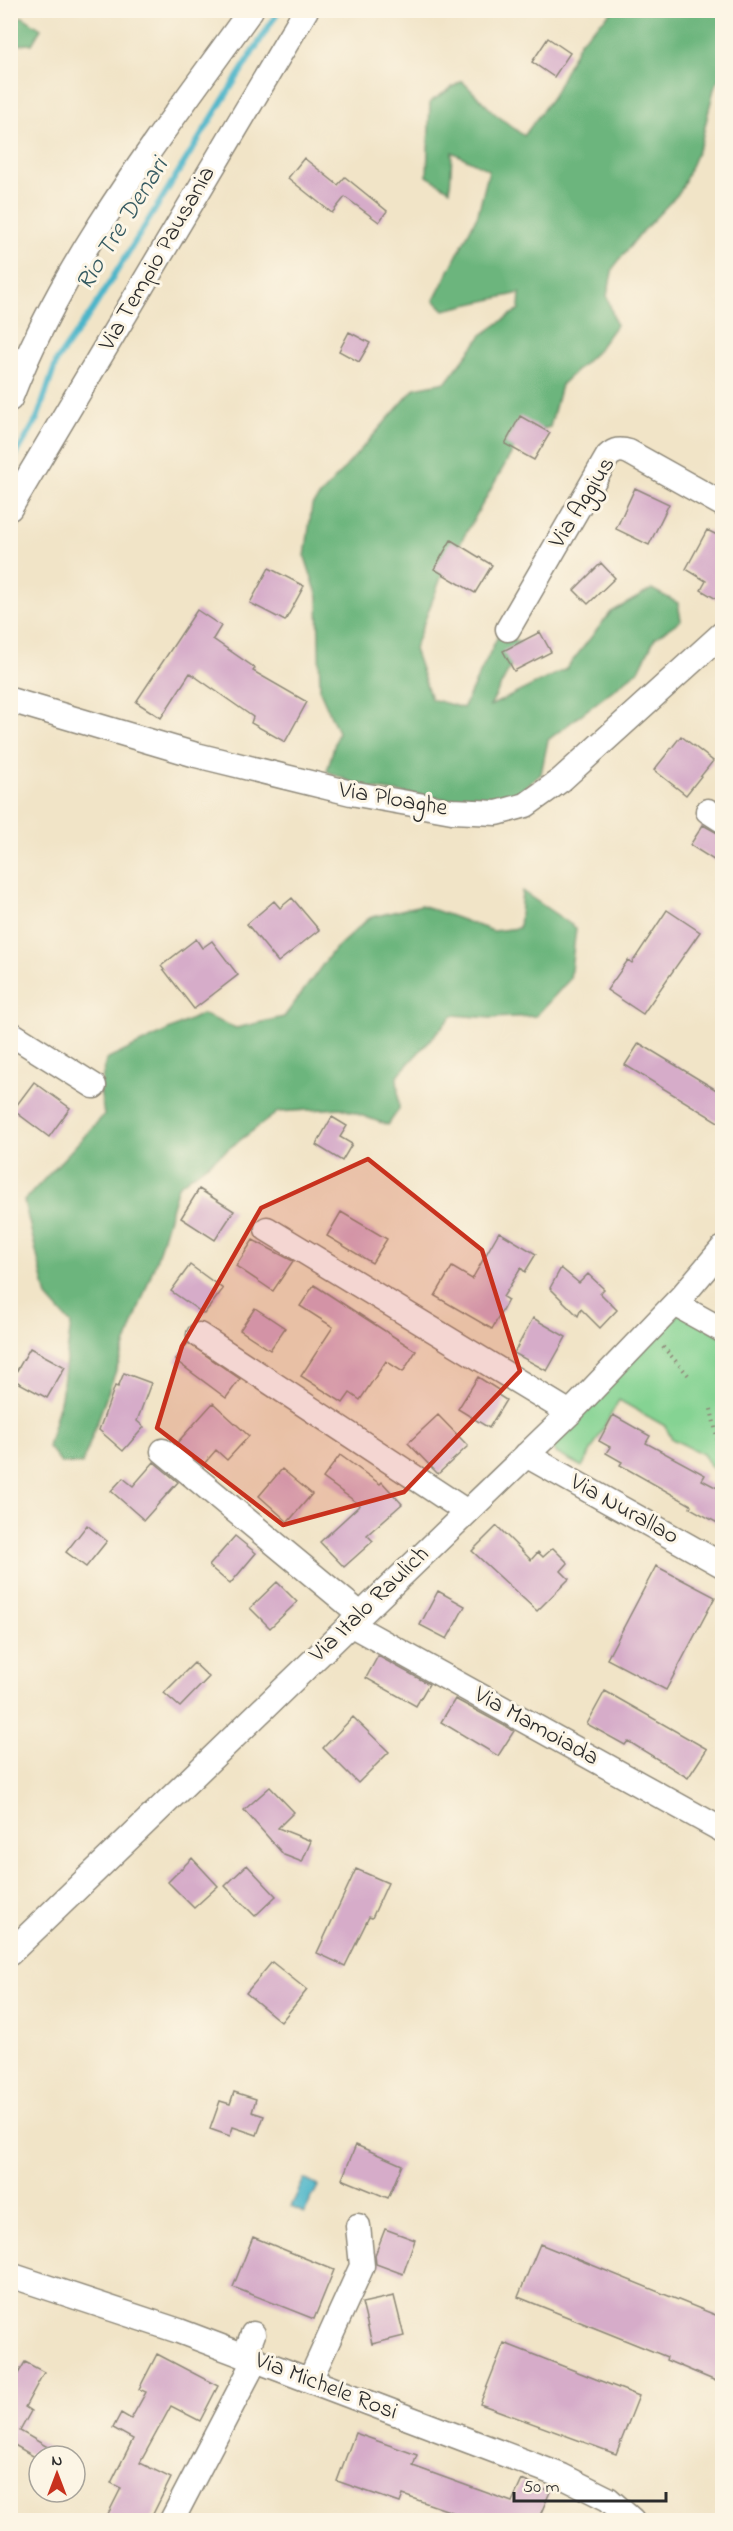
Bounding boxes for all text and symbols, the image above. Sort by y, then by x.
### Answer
water label: Rio Tre Denari [67,149,180,299]
street label: Via Tempio Pausania [90,160,225,359]
street label: Via Aggius [541,450,625,557]
street label: Via Ploaghe [335,773,450,827]
street label: Via Nurallao [562,1465,685,1554]
street label: Via Italo Raulich [301,1538,438,1672]
street label: Via Mamoiada [466,1678,605,1776]
street label: Via Michele Rosi [249,2343,403,2430]
north arrow [27,2444,87,2504]
text: N [52,2449,63,2473]
scale bar [514,2465,666,2503]
text: 50 m [523,2475,560,2501]

